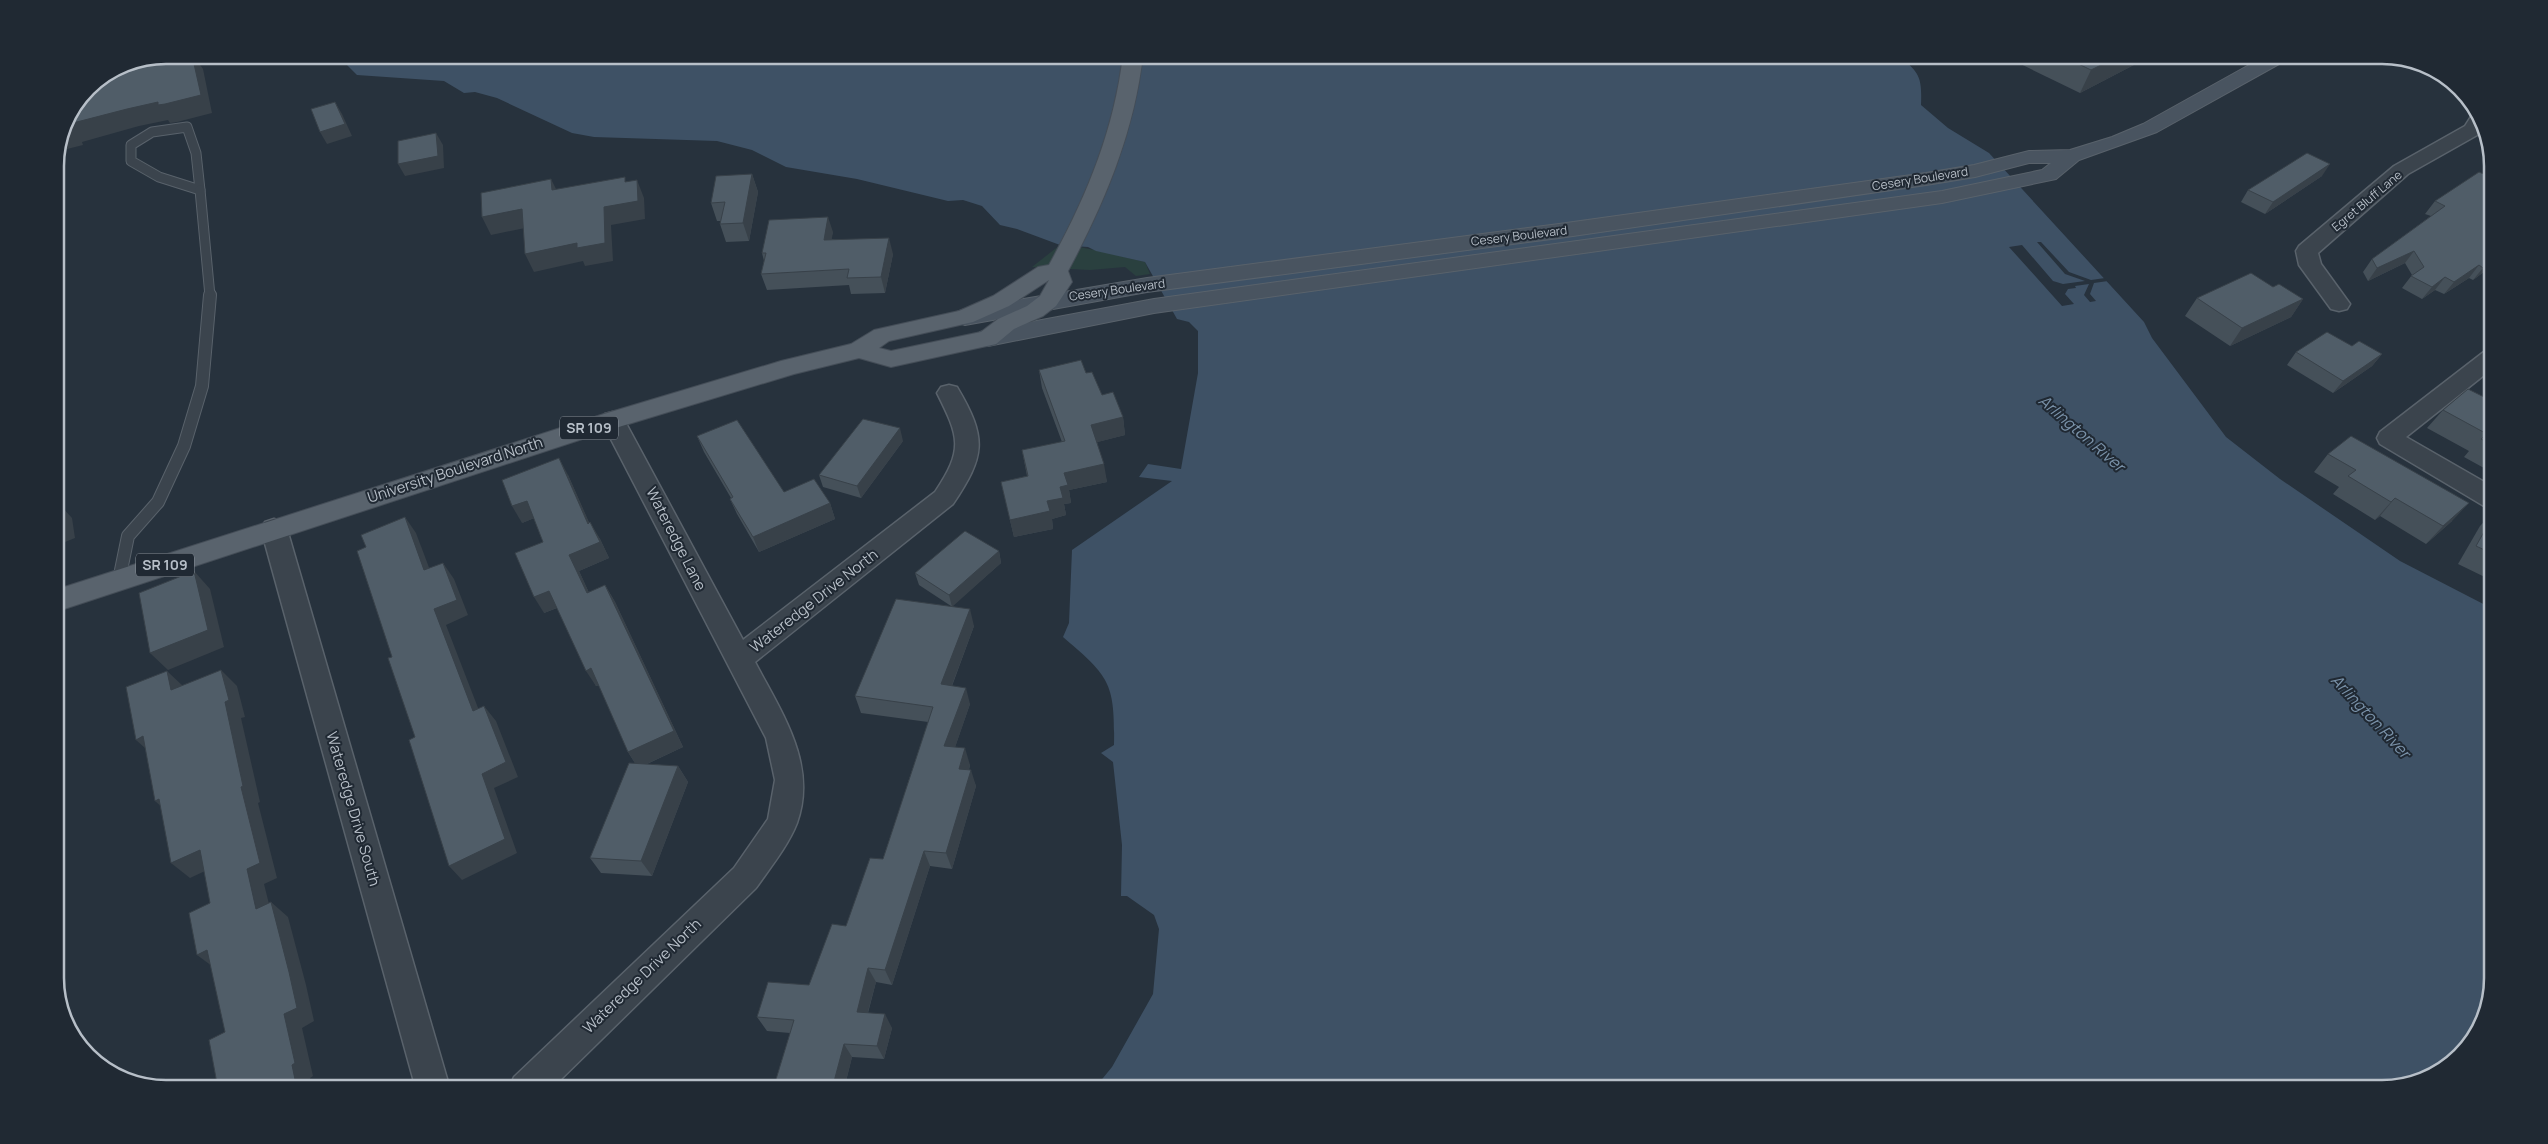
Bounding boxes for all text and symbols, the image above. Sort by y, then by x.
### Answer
street label: Cesery Boulevard [1871,163,1969,194]
street label: Egret Bluff Lane [2328,166,2405,235]
street label: Cesery Boulevard [1470,221,1568,250]
street label: Cesery Boulevard [1068,274,1166,305]
water label: Arlington River [2034,389,2131,478]
road number: SR 109 [560,416,618,439]
street label: University Boulevard North [364,431,545,508]
street label: Wateredge Lane [641,484,712,594]
street label: Wateredge Drive North [745,544,882,657]
road number: SR 109 [136,554,194,576]
water label: Arlington River [2326,669,2417,764]
street label: Wateredge Drive South [321,729,386,889]
street label: Wateredge Drive North [578,913,706,1038]

